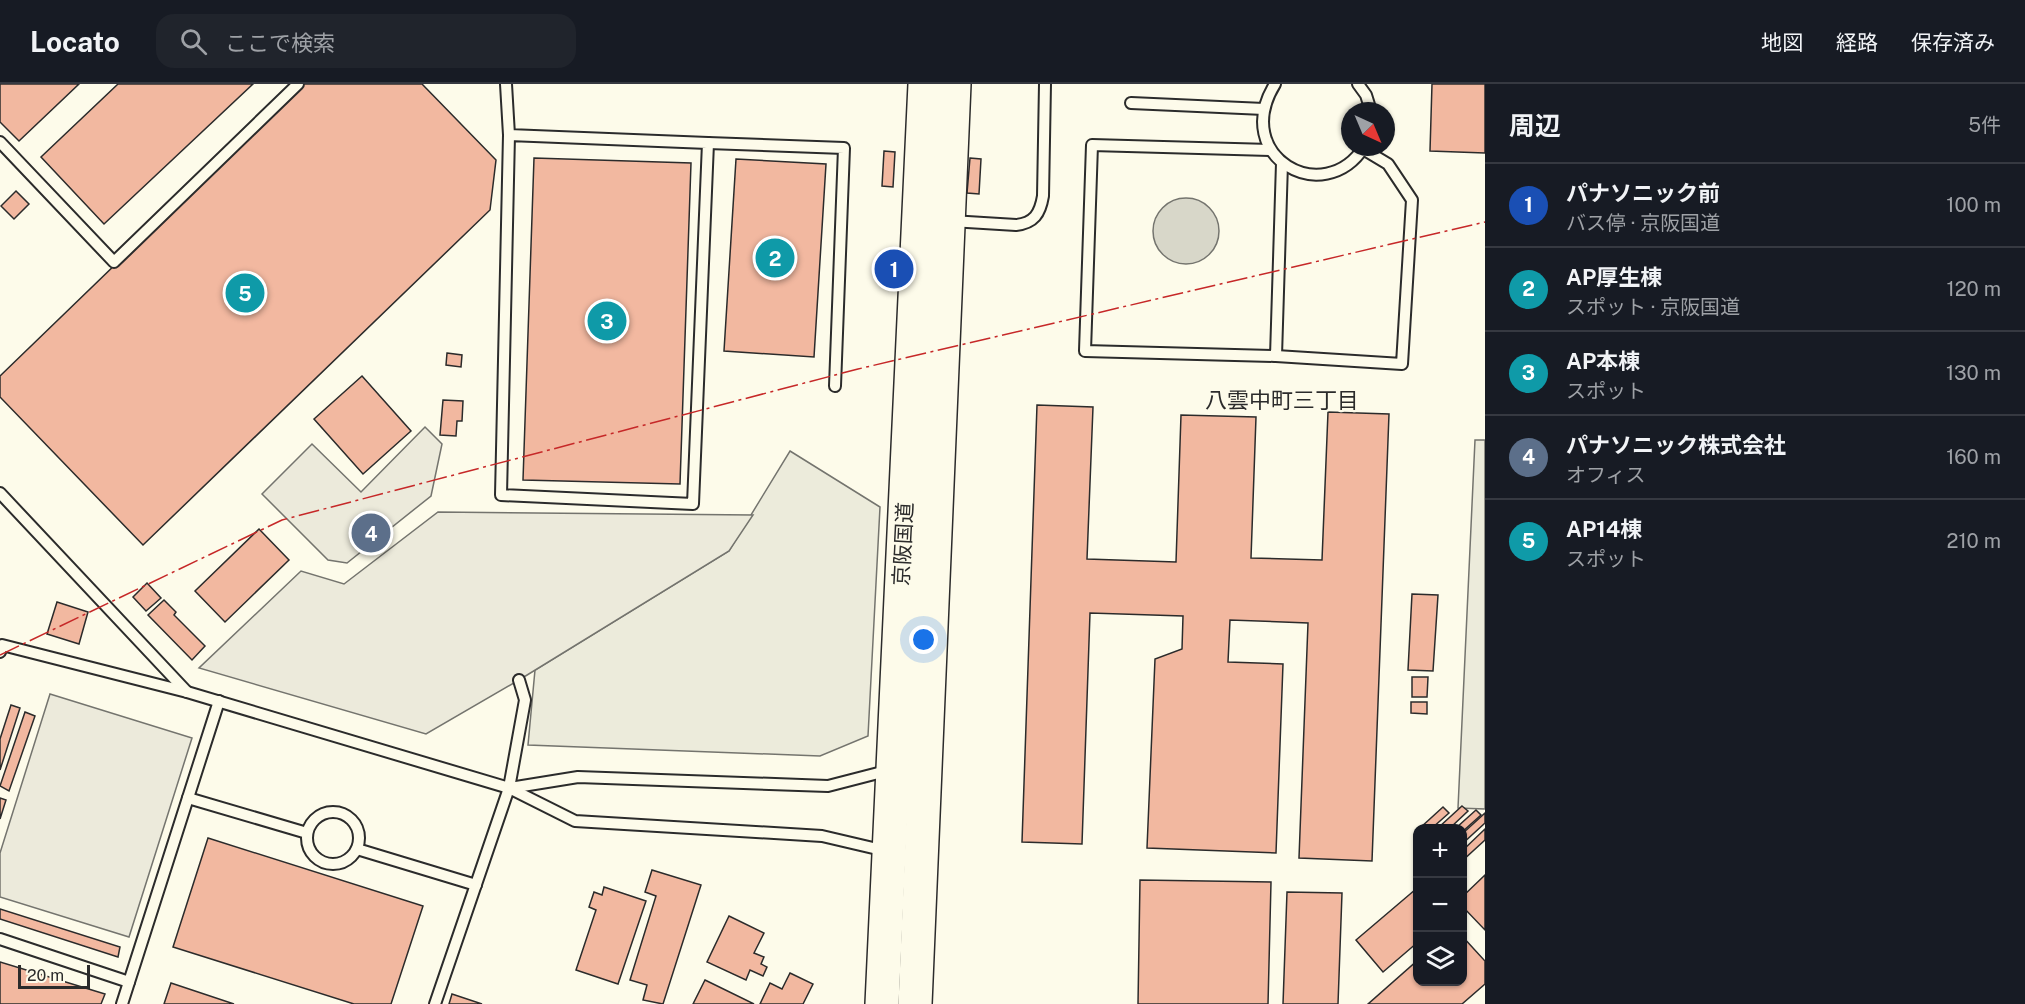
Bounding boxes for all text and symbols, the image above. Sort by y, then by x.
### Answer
search box [156,14,576,68]
text: Locato [30,25,120,58]
icon: search [177,25,210,58]
text: ここで検索 [225,30,335,56]
text: 地図 [1761,30,1803,55]
text: 経路 [1836,30,1878,55]
text: 保存済み [1911,30,1995,55]
north arrow [1341,102,1395,156]
text: 周辺 [1509,110,1561,141]
text: 5件 [1968,113,2001,137]
text: パナソニック前 [1566,180,1720,206]
text: 1 [1524,193,1533,217]
text: 100 m [1946,193,2001,217]
text: バス停 · 京阪国道 [1566,211,1720,235]
pin: 2 [756,236,794,280]
pin: 1 [874,246,914,291]
text: AP厚生棟 [1566,264,1662,290]
pin: 5 [226,270,264,316]
text: 2 [1522,277,1535,301]
text: 120 m [1947,277,2001,301]
text: スポット · 京阪国道 [1566,295,1740,319]
pin: 3 [588,298,626,344]
text: AP本棟 [1566,348,1640,374]
text: 3 [1522,361,1535,385]
text: 130 m [1946,361,2001,385]
text: スポット [1566,379,1646,403]
district label: 八雲中町三丁目 [1205,387,1359,413]
text: パナソニック株式会社 [1566,432,1786,458]
text: 4 [1522,445,1535,469]
text: 160 m [1946,445,2001,469]
text: オフィス [1566,463,1646,487]
street label: 京阪国道 [888,501,918,587]
pin: 4 [352,510,391,556]
text: AP14棟 [1566,516,1642,542]
text: 5 [1522,529,1535,553]
text: 210 m [1947,529,2001,553]
text: スポット [1566,547,1646,571]
your location [909,625,938,654]
map controls [1413,824,1467,986]
button: + [1413,824,1467,878]
button: − [1413,878,1467,932]
button: layers [1413,932,1467,986]
scale bar [18,962,90,990]
text: 20 m [27,966,64,985]

